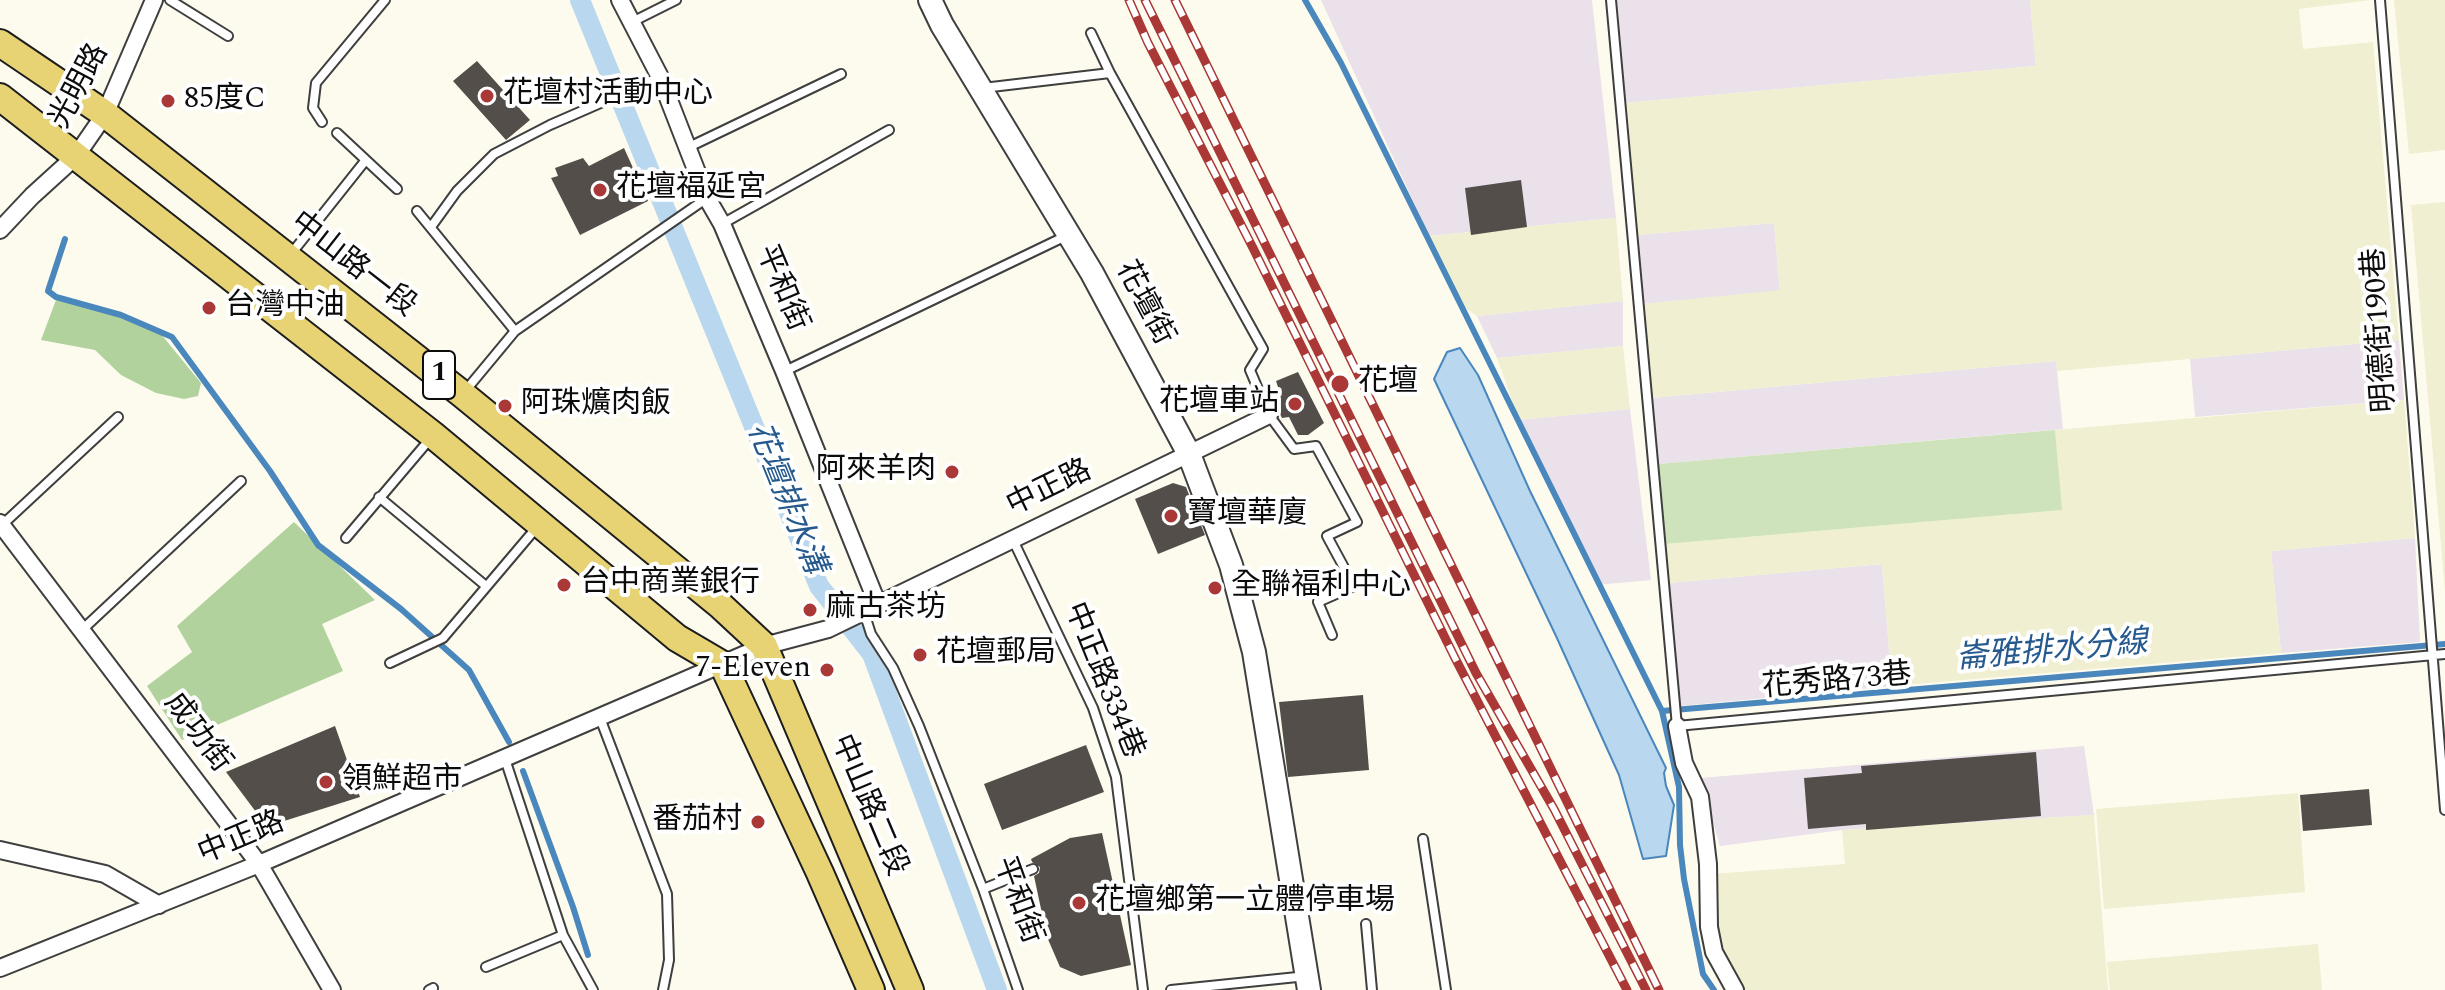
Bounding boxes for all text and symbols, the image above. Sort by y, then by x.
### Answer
street label: 光明路 [44,39,118,135]
place label: 花壇村活動中心 [503,78,713,114]
place label: 85度C [184,83,266,119]
marker: 花壇村活動中心 [478,87,496,105]
marker: 85度C [159,92,177,110]
place label: 花壇福延宮 [616,172,766,208]
marker: 花壇福延宮 [591,181,609,199]
street label: 中山路一段 [282,206,422,326]
street label: 平和街 [746,241,814,337]
street label: 明德街190巷 [2358,246,2406,414]
street label: 花壇街 [1106,256,1180,352]
place label: 台灣中油 [225,290,345,326]
marker: 台灣中油 [200,299,218,317]
road number: 1 [423,351,455,399]
place label: 花壇 [1358,366,1418,402]
marker: 花壇 [1329,373,1351,395]
place label: 花壇車站 [1159,386,1279,422]
place label: 阿珠爌肉飯 [521,388,671,424]
marker: 花壇車站 [1286,395,1304,413]
marker: 阿珠爌肉飯 [496,397,514,415]
water label: 花壇排水溝 [736,418,832,580]
place label: 阿來羊肉 [816,454,936,490]
street label: 中正路 [1002,454,1098,526]
marker: 阿來羊肉 [943,463,961,481]
place label: 寶壇華廈 [1187,498,1307,534]
marker: 寶壇華廈 [1162,507,1180,525]
place label: 台中商業銀行 [580,567,760,603]
place label: 全聯福利中心 [1231,570,1411,606]
marker: 台中商業銀行 [555,576,573,594]
marker: 全聯福利中心 [1206,579,1224,597]
place label: 麻古茶坊 [826,592,946,628]
street label: 中正路334巷 [1054,598,1150,764]
marker: 麻古茶坊 [801,601,819,619]
water label: 崙雅排水分線 [1955,626,2149,680]
place label: 花壇郵局 [936,637,1056,673]
marker: 花壇郵局 [911,646,929,664]
place label: 7-Eleven [695,652,811,688]
street label: 花秀路73巷 [1761,659,1913,707]
marker: 7-Eleven [818,661,836,679]
street label: 成功街 [155,687,237,781]
street label: 中山路二段 [821,730,913,882]
place label: 領鮮超市 [342,764,462,800]
marker: 領鮮超市 [317,773,335,791]
place label: 番茄村 [652,804,742,840]
street label: 中正路 [194,806,290,874]
marker: 番茄村 [749,813,767,831]
street label: 平和街 [984,853,1048,949]
place label: 花壇鄉第一立體停車場 [1095,885,1395,921]
marker: 花壇鄉第一立體停車場 [1070,894,1088,912]

